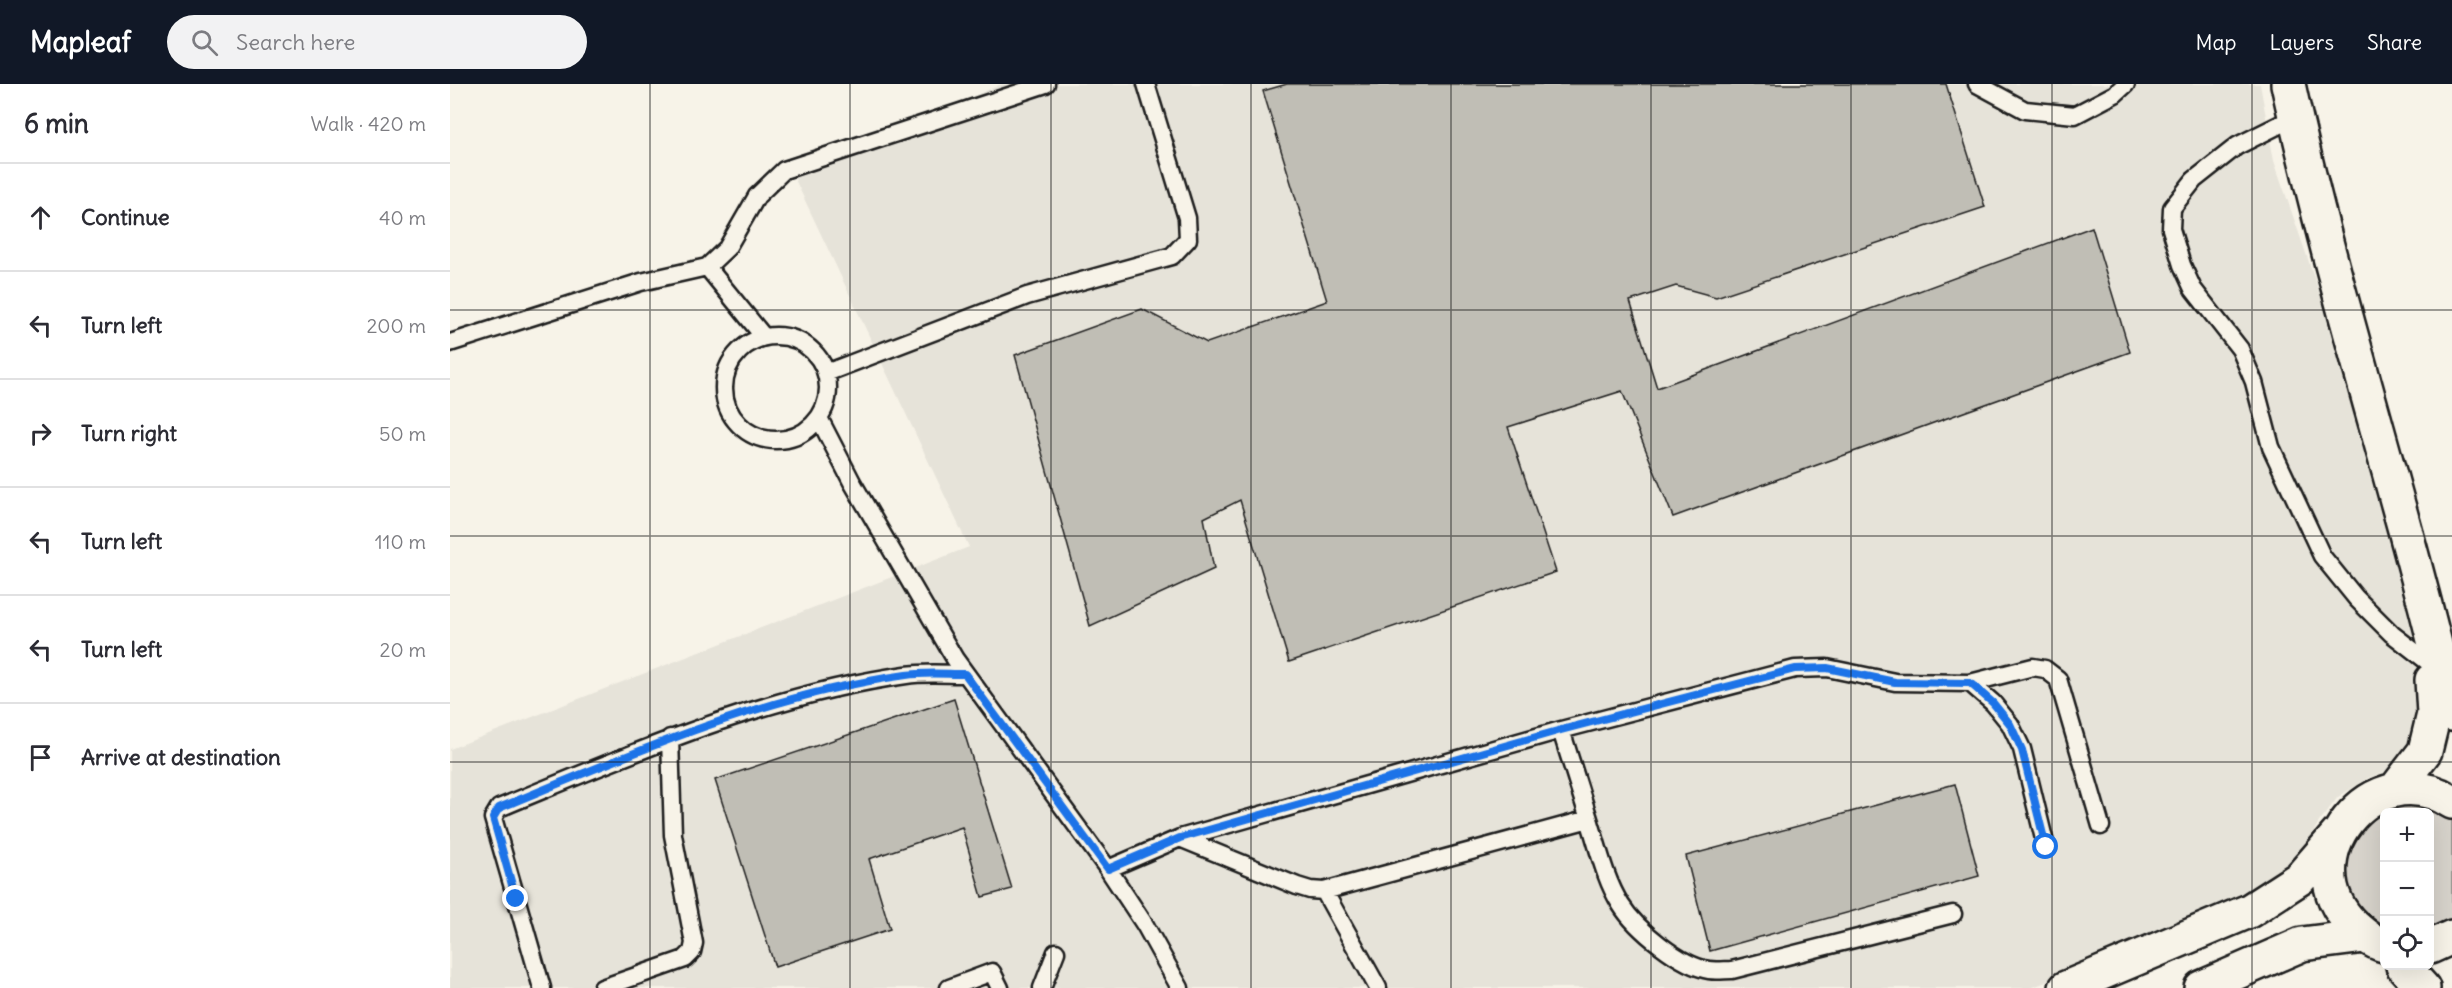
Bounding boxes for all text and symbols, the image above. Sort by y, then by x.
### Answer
search box [167,15,587,69]
text: Mapleaf [30,24,131,60]
icon: search [188,26,221,59]
text: Search here [236,28,355,56]
text: Map [2196,29,2236,56]
text: Layers [2269,29,2334,56]
text: Share [2367,29,2422,56]
text: 6 min [24,107,89,140]
text: Walk · 420 m [310,111,426,136]
icon: ahead [24,201,57,234]
text: Continue [81,203,170,231]
text: 40 m [379,205,426,230]
icon: left [24,309,57,342]
text: Turn left [81,311,162,339]
text: 200 m [366,313,426,338]
icon: right [24,417,57,450]
text: Turn right [81,419,177,447]
text: 50 m [379,421,426,446]
icon: left [24,525,57,558]
text: Turn left [81,527,162,555]
text: 110 m [375,529,426,554]
icon: left [24,633,57,666]
text: Turn left [81,635,162,663]
text: 20 m [380,637,426,662]
icon: arrive [24,741,57,774]
text: Arrive at destination [81,743,281,771]
map controls [2380,808,2434,970]
button: + [2380,808,2434,862]
route start [2032,833,2058,859]
button: − [2380,862,2434,916]
route end [502,885,528,911]
button: locate [2380,916,2434,970]

